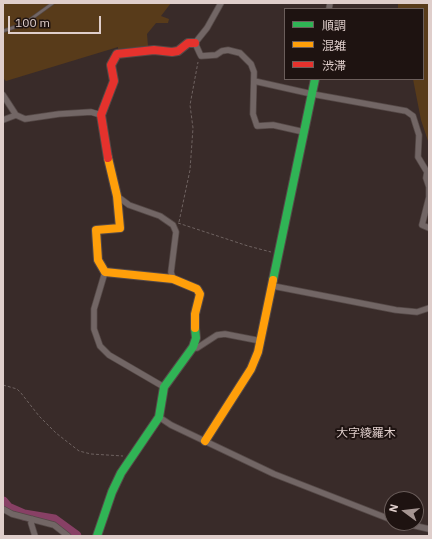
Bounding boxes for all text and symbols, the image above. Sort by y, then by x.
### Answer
scale bar [10,8,103,34]
legend [284,8,424,80]
text: 100 m [15,15,50,30]
text: 順調 [322,18,346,33]
text: 混雑 [322,38,346,53]
text: 渋滞 [322,58,346,73]
district label: 大字綾羅木 [336,427,396,441]
north arrow [384,491,424,531]
text: N [386,502,401,514]

